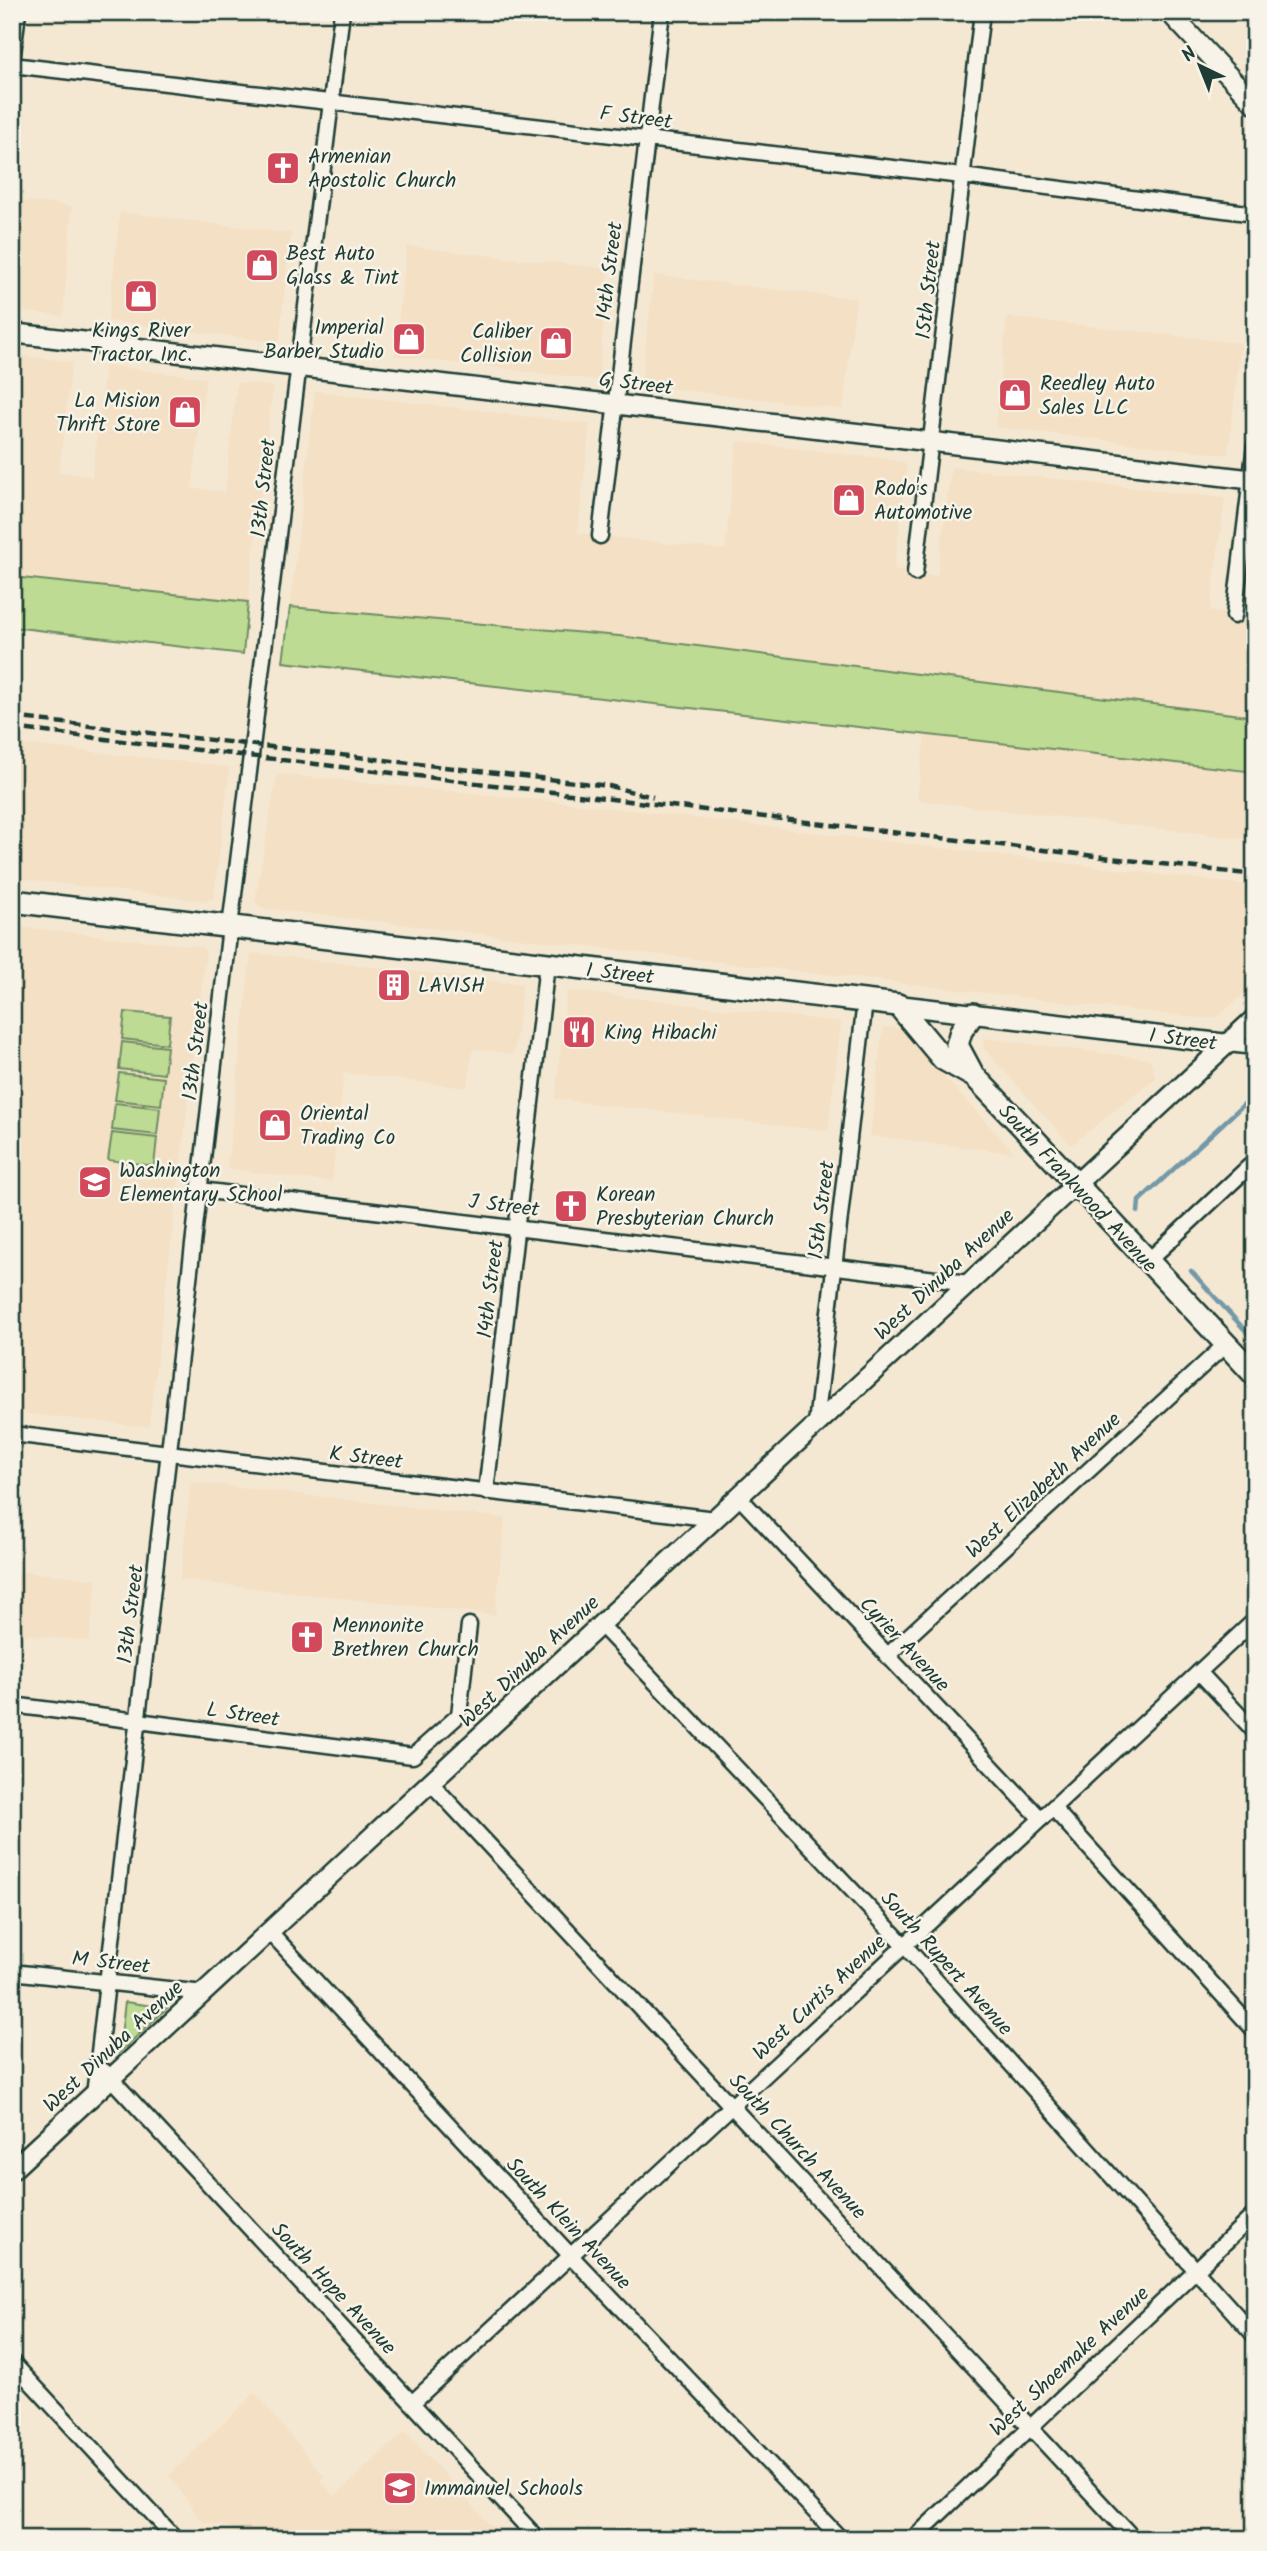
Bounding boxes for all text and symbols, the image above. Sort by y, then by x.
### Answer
north arrow [1166,32,1236,102]
text: N [1175,40,1204,70]
street label: F Street [598,98,675,139]
place label: Armenian Apostolic Church [308,141,456,198]
church icon: Armenian Apostolic Church [264,149,302,187]
street label: 14th Street [588,219,633,322]
place label: Best Auto Glass & Tint [286,238,400,295]
street label: 15th Street [908,238,951,341]
shop icon: Best Auto Glass & Tint [243,246,281,284]
shop icon: Kings River Tractor Inc. [122,277,160,315]
place label: Imperial Barber Studio [264,312,384,369]
place label: Kings River Tractor Inc. [90,315,192,372]
place label: Caliber Collision [460,316,533,373]
shop icon: Imperial Barber Studio [390,320,428,358]
shop icon: Caliber Collision [537,324,575,362]
street label: G Street [597,364,676,406]
place label: Reedley Auto Sales LLC [1040,368,1155,425]
shop icon: Reedley Auto Sales LLC [996,376,1034,414]
place label: La Mision Thrift Store [56,385,161,442]
shop icon: La Mision Thrift Store [166,393,204,431]
street label: 13th Street [243,436,286,539]
place label: Rodo's Automotive [874,473,973,530]
shop icon: Rodo's Automotive [830,481,868,519]
street label: I Street [584,955,656,995]
building icon: LAVISH [375,966,413,1004]
place label: LAVISH [418,970,485,1003]
street label: 13th Street [174,999,219,1103]
restaurant icon: King Hibachi [560,1013,598,1051]
place label: King Hibachi [604,1017,718,1050]
street label: I Street [1147,1020,1220,1061]
street label: South Frankwood Avenue [989,1097,1165,1282]
place label: Oriental Trading Co [300,1098,395,1155]
shop icon: Oriental Trading Co [256,1106,294,1144]
place label: Washington Elementary School [119,1155,282,1212]
street label: 15th Street [800,1158,845,1261]
school or university icon: Washington Elementary School [76,1163,114,1201]
place label: Korean Presbyterian Church [596,1179,774,1236]
street label: J Street [466,1186,542,1227]
church icon: Korean Presbyterian Church [552,1187,590,1225]
street label: West Dinuba Avenue [867,1200,1023,1349]
street label: 14th Street [469,1237,514,1340]
street label: West Elizabeth Avenue [959,1404,1130,1567]
street label: K Street [327,1438,405,1479]
street label: 13th Street [109,1562,154,1666]
street label: West Dinuba Avenue [452,1587,608,1736]
street label: Cyrier Avenue [851,1590,958,1701]
place label: Mennonite Brethren Church [332,1610,479,1667]
church icon: Mennonite Brethren Church [288,1618,326,1656]
street label: L Street [204,1694,282,1737]
street label: South Rupert Avenue [871,1884,1021,2044]
street label: West Curtis Avenue [745,1927,895,2069]
street label: M Street [70,1943,152,1984]
street label: West Dinuba Avenue [36,1972,192,2121]
street label: South Church Avenue [720,2066,874,2228]
street label: South Klein Avenue [497,2150,639,2299]
street label: South Hope Avenue [262,2215,404,2364]
street label: West Shoemake Avenue [982,2278,1158,2445]
school or university icon: Immanuel Schools [381,2469,419,2507]
place label: Immanuel Schools [424,2473,583,2506]

